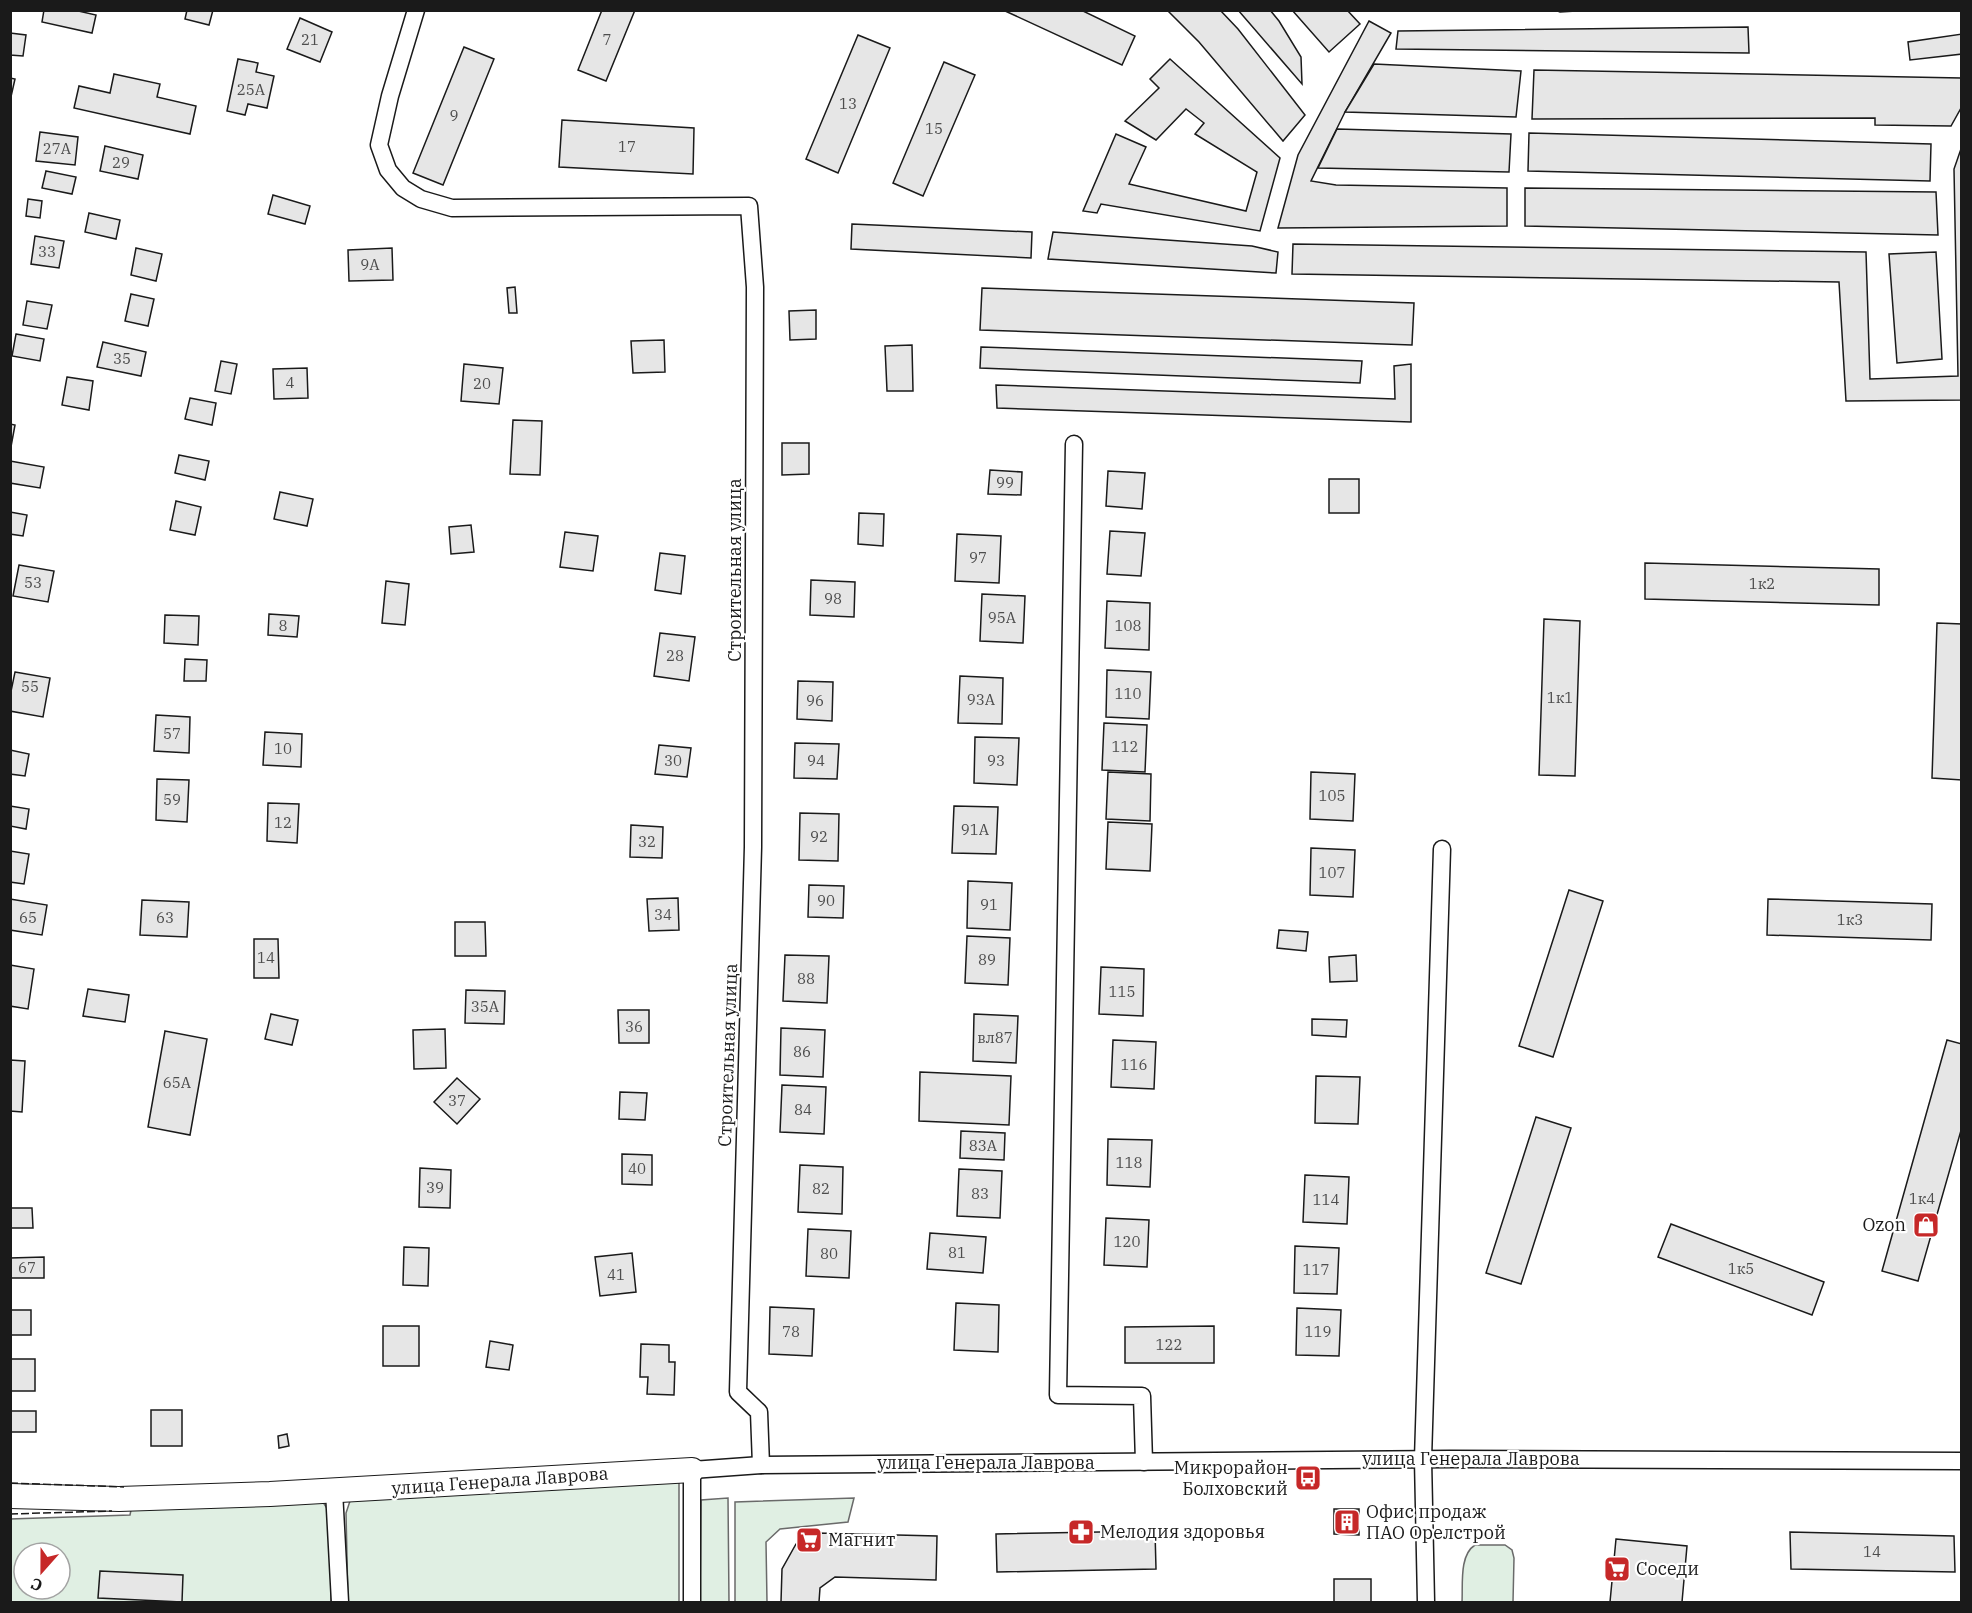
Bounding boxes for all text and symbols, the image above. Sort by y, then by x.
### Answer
house number: 21 [301,30,319,49]
house number: 7 [602,30,612,49]
house number: 25А [237,80,266,99]
house number: 13 [839,94,857,113]
house number: 9 [449,106,459,125]
house number: 15 [925,119,943,138]
house number: 17 [618,137,636,156]
house number: 27А [43,139,72,158]
house number: 29 [112,153,130,172]
house number: 33 [38,242,56,261]
house number: 9А [360,255,380,274]
house number: 35 [113,349,131,368]
house number: 4 [285,373,295,392]
house number: 20 [473,374,491,393]
house number: 99 [996,473,1014,492]
street label: Строительная улица [723,478,746,662]
house number: 97 [969,548,987,567]
house number: 53 [24,573,42,592]
house number: 1к2 [1749,574,1775,593]
house number: 98 [824,589,842,608]
house number: 95А [988,608,1017,627]
house number: 8 [278,616,288,635]
house number: 108 [1114,616,1142,635]
house number: 28 [666,646,684,665]
house number: 55 [21,677,39,696]
house number: 110 [1114,684,1142,703]
house number: 1к1 [1547,688,1573,707]
house number: 93А [967,690,996,709]
house number: 96 [806,691,824,710]
house number: 57 [163,724,181,743]
house number: 112 [1111,737,1139,756]
house number: 10 [274,739,292,758]
house number: 30 [664,751,682,770]
house number: 94 [807,751,825,770]
house number: 93 [987,751,1005,770]
house number: 105 [1318,786,1346,805]
house number: 59 [163,790,181,809]
house number: 12 [274,813,292,832]
house number: 91А [961,820,990,839]
house number: 92 [810,827,828,846]
house number: 32 [638,832,656,851]
house number: 107 [1318,863,1346,882]
house number: 90 [817,891,835,910]
house number: 91 [980,895,998,914]
house number: 34 [654,905,672,924]
house number: 65 [19,908,37,927]
house number: 63 [156,908,174,927]
house number: 1к3 [1837,910,1863,929]
house number: 14 [257,948,275,967]
house number: 89 [978,950,996,969]
street label: Строительная улица [713,963,742,1147]
house number: 88 [797,969,815,988]
house number: 115 [1108,982,1136,1001]
house number: 35А [471,997,500,1016]
house number: 36 [625,1017,643,1036]
house number: вл87 [977,1028,1013,1047]
house number: 86 [793,1042,811,1061]
house number: 116 [1120,1055,1148,1074]
house number: 65А [163,1073,192,1092]
house number: 37 [448,1091,466,1110]
house number: 84 [794,1100,812,1119]
house number: 83А [969,1136,998,1155]
house number: 118 [1115,1153,1143,1172]
house number: 40 [628,1159,646,1178]
house number: 39 [426,1178,444,1197]
house number: 82 [812,1179,830,1198]
house number: 83 [971,1184,989,1203]
house number: 1к4 [1909,1189,1935,1208]
house number: 114 [1312,1190,1340,1209]
shop icon: Ozon [1911,1210,1941,1240]
place label: Ozon [1862,1213,1906,1236]
house number: 120 [1113,1232,1141,1251]
house number: 81 [948,1243,966,1262]
house number: 80 [820,1244,838,1263]
house number: 67 [18,1258,36,1277]
house number: 1к5 [1728,1259,1754,1278]
house number: 117 [1302,1260,1330,1279]
house number: 41 [607,1265,625,1284]
house number: 78 [782,1322,800,1341]
house number: 119 [1304,1322,1332,1341]
house number: 122 [1155,1335,1183,1354]
street label: улица Генерала Лаврова [1362,1447,1580,1470]
street label: улица Генерала Лаврова [877,1451,1095,1474]
place label: Микрорайон Болховский [1174,1456,1288,1500]
street label: улица Генерала Лаврова [391,1461,609,1500]
bus stop icon: Микрорайон Болховский [1293,1463,1323,1493]
place label: Офис продаж ПАО Орелстрой [1366,1500,1506,1544]
building icon: Офис продаж ПАО Орелстрой [1332,1507,1362,1537]
pharmacy icon: Мелодия здоровья [1066,1517,1096,1547]
place label: Мелодия здоровья [1100,1520,1265,1543]
supermarket icon: Магнит [794,1525,824,1555]
place label: Магнит [828,1528,895,1551]
north arrow [12,1541,72,1601]
house number: 14 [1863,1542,1881,1561]
supermarket icon: Соседи [1602,1554,1632,1584]
place label: Соседи [1636,1557,1699,1580]
text: С [28,1574,45,1596]

